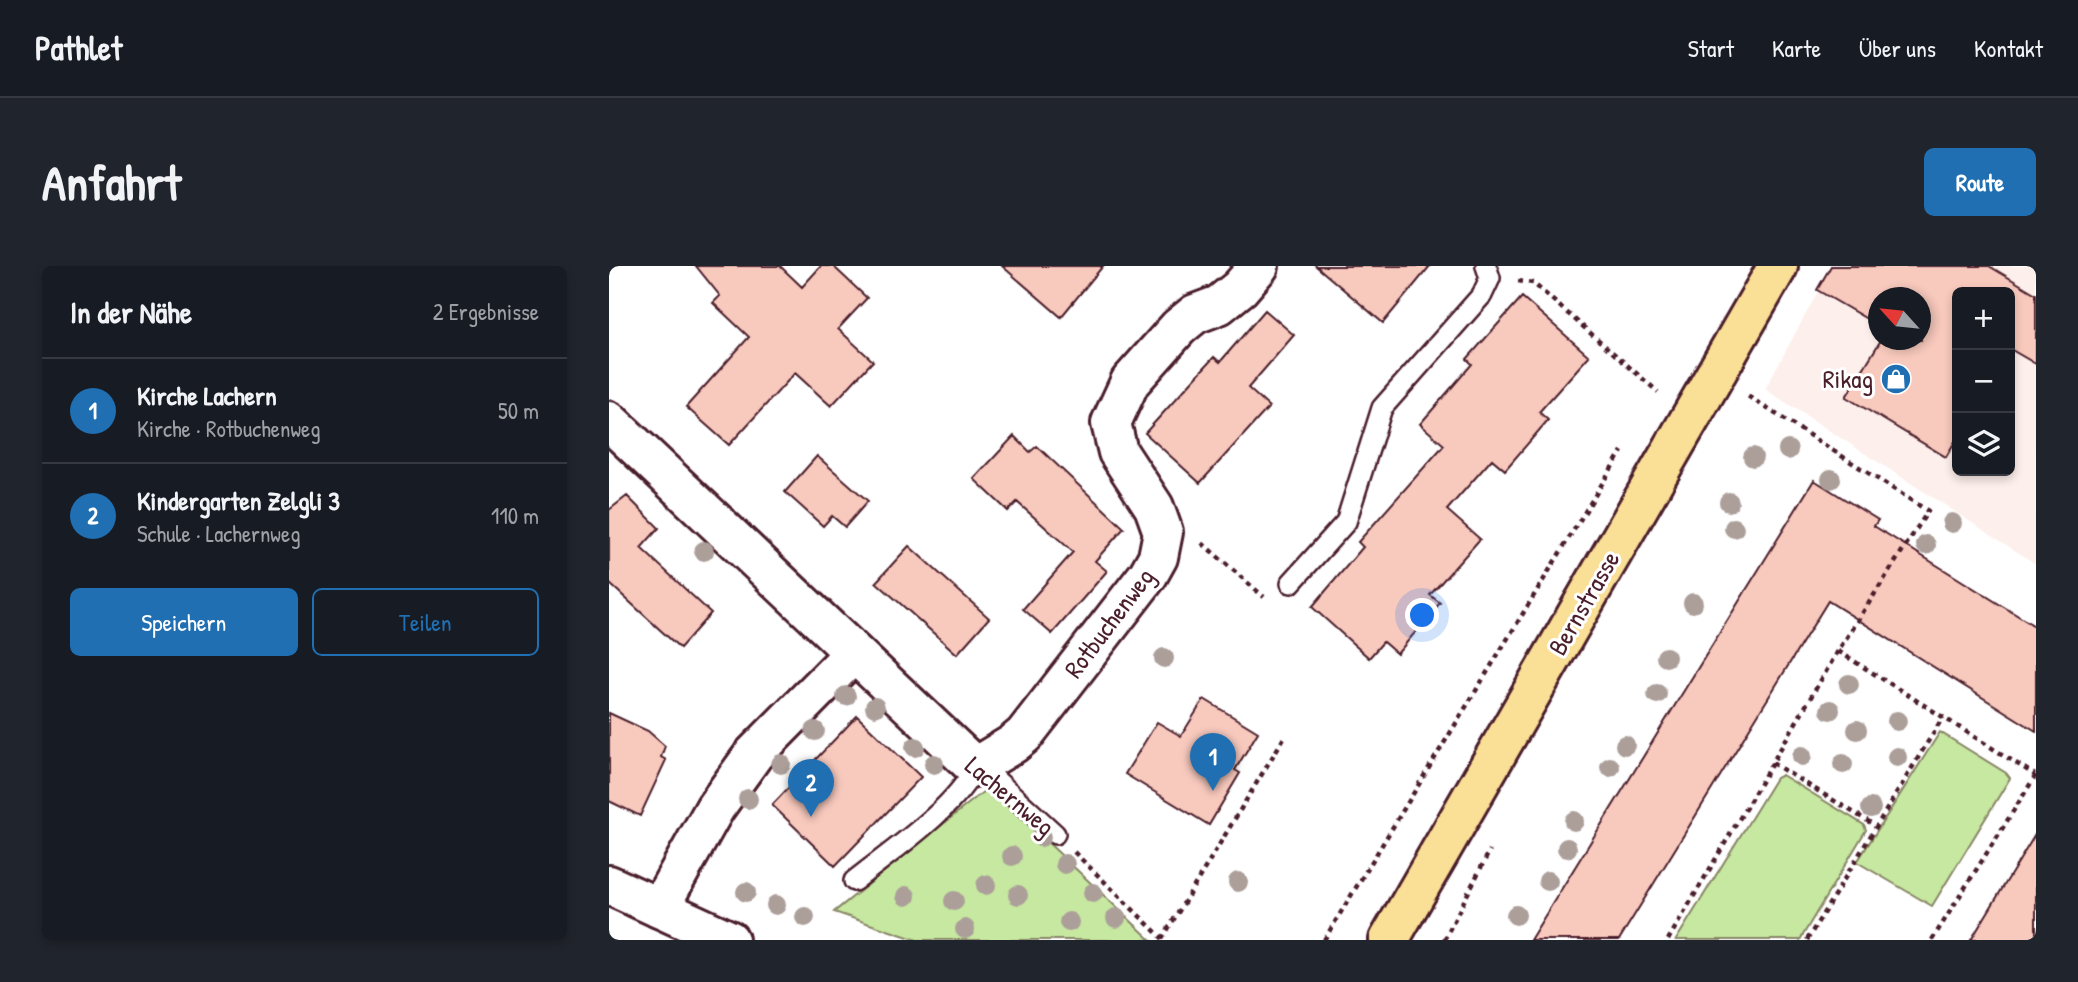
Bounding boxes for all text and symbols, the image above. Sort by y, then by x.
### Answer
text: Pathlet [35,26,122,70]
text: Start [1688,32,1734,64]
text: Karte [1772,32,1821,64]
text: Über uns [1859,32,1936,64]
text: Kontakt [1974,32,2043,64]
button: Route [1924,148,2036,216]
text: Anfahrt [42,149,181,215]
north arrow [1868,287,1931,350]
map controls [1952,287,2015,476]
button: + [1952,287,2015,350]
text: In der Nähe [70,292,192,332]
text: 2 Ergebnisse [433,296,539,327]
button: − [1952,350,2015,413]
place label: Rikag [1823,361,1873,396]
shop icon: Rikag [1879,362,1913,396]
text: Kirche Lachern [137,378,277,413]
text: 1 [89,395,97,426]
text: 50 m [498,395,539,426]
text: Kirche · Rotbuchenweg [137,413,320,444]
button: layers [1952,413,2015,476]
text: Kindergarten Zelgli 3 [137,483,340,518]
text: 2 [88,500,98,531]
text: 110 m [491,500,539,531]
text: Schule · Lachernweg [137,518,300,549]
street label: Bernstrasse [1540,544,1627,661]
street label: Rotbuchenweg [1056,560,1162,685]
button: Speichern [70,588,298,656]
button: Teilen [312,588,539,656]
your location [1405,598,1439,632]
pin: 1 [1190,733,1236,791]
street label: Lachernweg [958,748,1063,843]
pin: 2 [788,759,834,817]

